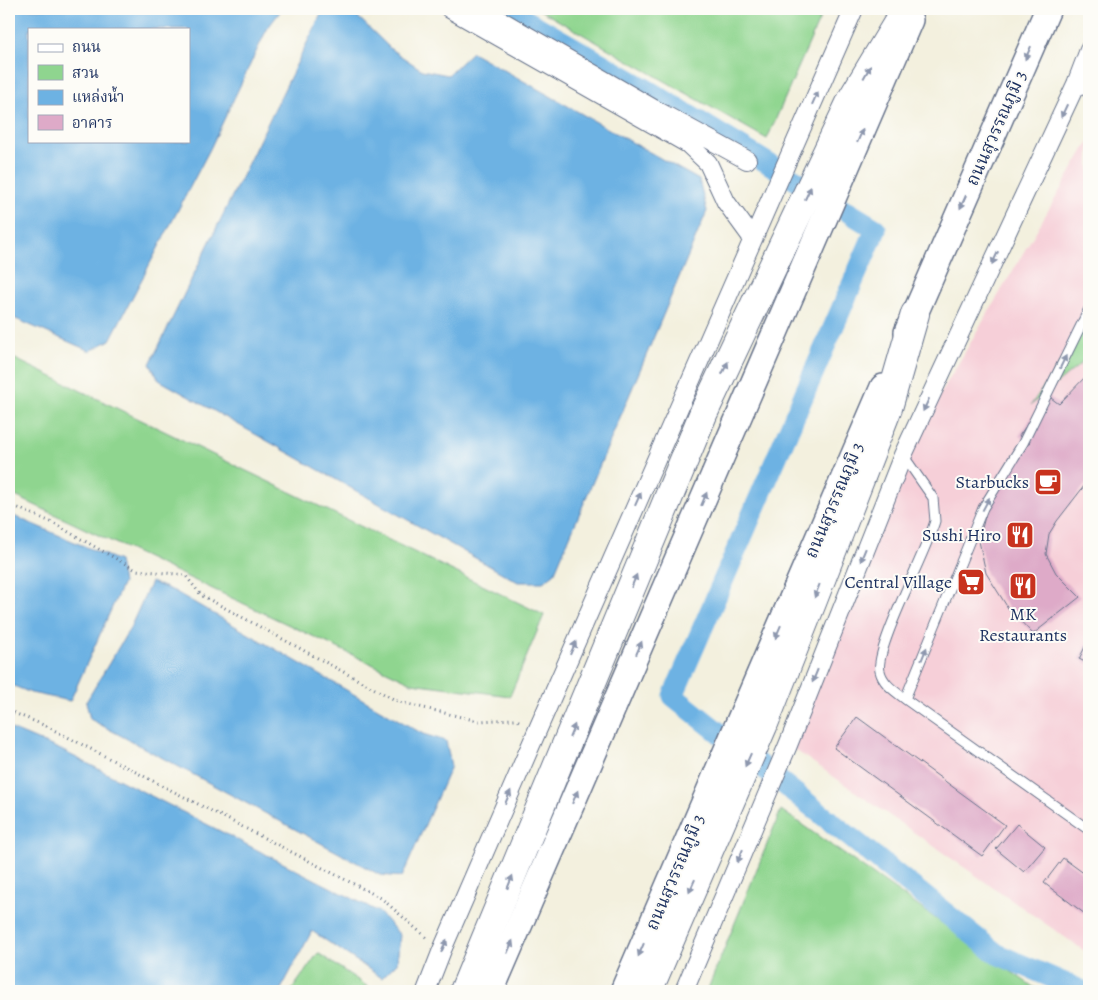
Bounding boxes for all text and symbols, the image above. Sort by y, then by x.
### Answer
legend [28,28,190,142]
text: ถนน [72,37,101,57]
one-way arrow [1024,46,1032,60]
text: สวน [72,63,99,83]
one-way arrow [862,66,871,79]
street label: ถนนสุวรรณภูมิ 3 [960,66,1032,190]
text: แหล่งน้ำ [72,86,124,107]
one-way arrow [812,91,820,105]
one-way arrow [1059,104,1067,118]
text: อาคาร [72,113,112,133]
one-way arrow [857,129,865,143]
one-way arrow [803,186,812,201]
one-way arrow [959,195,967,209]
one-way arrow [990,251,998,265]
one-way arrow [1059,354,1067,369]
one-way arrow [721,361,729,375]
one-way arrow [922,398,930,413]
street label: ถนนสุวรรณภูมิ 3 [799,438,869,562]
cafe icon: Starbucks [1033,467,1063,497]
place label: Starbucks [956,470,1029,494]
one-way arrow [635,492,643,506]
one-way arrow [700,492,708,506]
one-way arrow [982,497,990,512]
restaurant icon: Sushi Hiro [1005,520,1035,550]
place label: Sushi Hiro [922,523,1001,547]
one-way arrow [859,548,867,563]
supermarket icon: Central Village [956,567,986,597]
place label: Central Village [845,570,952,594]
restaurant icon: MK Restaurants [1008,571,1038,601]
one-way arrow [630,574,638,588]
one-way arrow [813,584,821,599]
place label: MK Restaurants [979,602,1067,647]
one-way arrow [774,625,782,640]
one-way arrow [570,641,578,655]
one-way arrow [636,641,644,655]
one-way arrow [920,647,928,662]
one-way arrow [811,669,819,683]
one-way arrow [568,724,576,738]
one-way arrow [743,752,751,767]
one-way arrow [505,790,513,804]
one-way arrow [571,790,579,804]
street label: ถนนสุวรรณภูมิ 3 [640,810,710,934]
one-way arrow [736,849,744,864]
one-way arrow [506,874,514,889]
one-way arrow [688,879,696,893]
one-way arrow [440,939,448,953]
one-way arrow [507,939,515,954]
one-way arrow [636,943,644,957]

